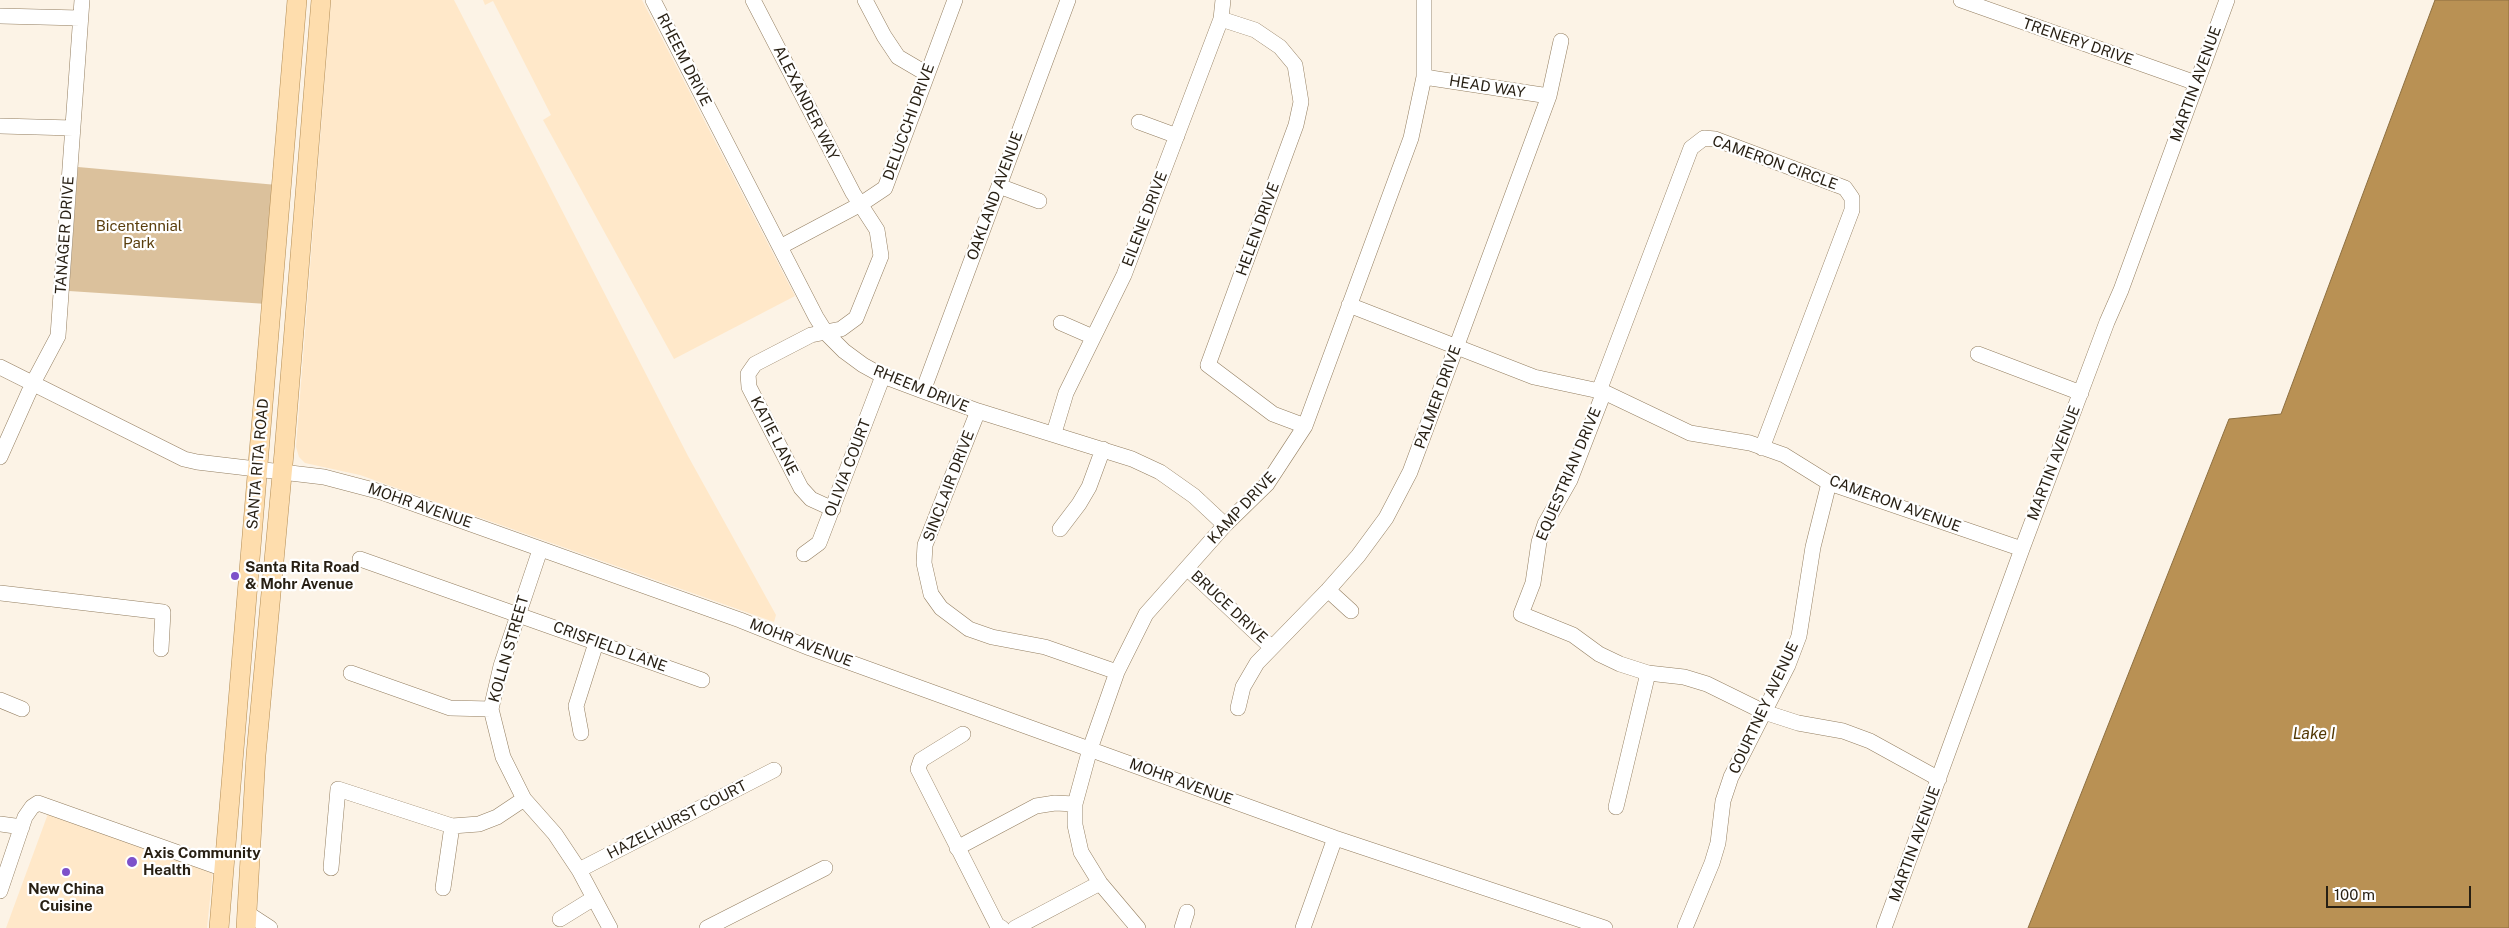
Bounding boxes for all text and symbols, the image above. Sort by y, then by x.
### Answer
street label: RHEEM DRIVE [653,11,715,109]
street label: TRENERY DRIVE [2020,15,2136,69]
street label: MARTIN AVENUE [2167,24,2225,144]
street label: ALEXANDER WAY [769,43,843,163]
street label: DELUCCHI DRIVE [880,61,938,183]
street label: HEAD WAY [1448,72,1526,102]
street label: OAKLAND AVENUE [963,129,1027,263]
street label: CAMERON CIRCLE [1710,132,1840,194]
street label: EILENE DRIVE [1119,169,1171,269]
street label: TANAGER DRIVE [52,175,78,295]
street label: HELEN DRIVE [1233,180,1283,278]
park label: Bicentennial Park [96,217,182,252]
street label: PALMER DRIVE [1411,343,1465,451]
street label: RHEEM DRIVE [871,362,971,416]
street label: KATIE LANE [746,394,802,478]
street label: SANTA RITA ROAD [243,398,273,530]
street label: MARTIN AVENUE [2024,403,2084,523]
street label: EQUESTRIAN DRIVE [1533,405,1605,543]
street label: OLIVIA COURT [821,417,875,519]
street label: SINCLAIR DRIVE [920,428,978,544]
street label: KAMP DRIVE [1204,468,1280,548]
street label: CAMERON AVENUE [1827,472,1963,536]
street label: MOHR AVENUE [366,480,474,532]
place label: Santa Rita Road & Mohr Avenue [245,558,359,593]
street label: BRUCE DRIVE [1187,567,1271,647]
marker: Santa Rita Road & Mohr Avenue [229,570,241,582]
street label: KOLLN STREET [485,594,533,704]
street label: MOHR AVENUE [747,615,855,671]
street label: CRISFIELD LANE [550,618,670,676]
street label: COURTNEY AVENUE [1725,639,1803,777]
water label: Lake I [2293,724,2335,744]
street label: MOHR AVENUE [1127,755,1235,809]
street label: HAZELHURST COURT [604,777,750,863]
street label: MARTIN AVENUE [1886,784,1944,904]
place label: Axis Community Health [143,844,261,879]
marker: Axis Community Health [125,855,139,869]
marker: New China Cuisine [60,866,72,878]
scale bar [2329,876,2474,908]
place label: New China Cuisine [28,880,104,915]
text: 100 m [2334,886,2375,903]

